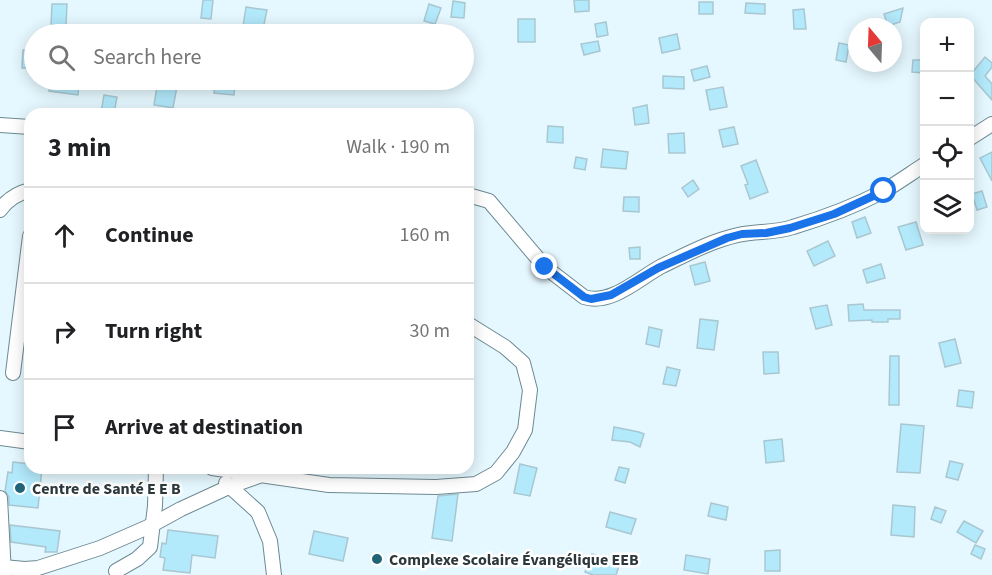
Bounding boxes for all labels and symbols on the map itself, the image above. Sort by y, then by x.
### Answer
north arrow [848,18,902,72]
route start [870,177,896,203]
route end [531,253,557,279]
place label: Centre de Santé E E B [32,478,181,500]
marker: Centre de Santé E E B [13,481,27,495]
place label: Complexe Scolaire Évangélique EEB [389,549,639,571]
marker: Complexe Scolaire Évangélique EEB [370,552,384,566]

